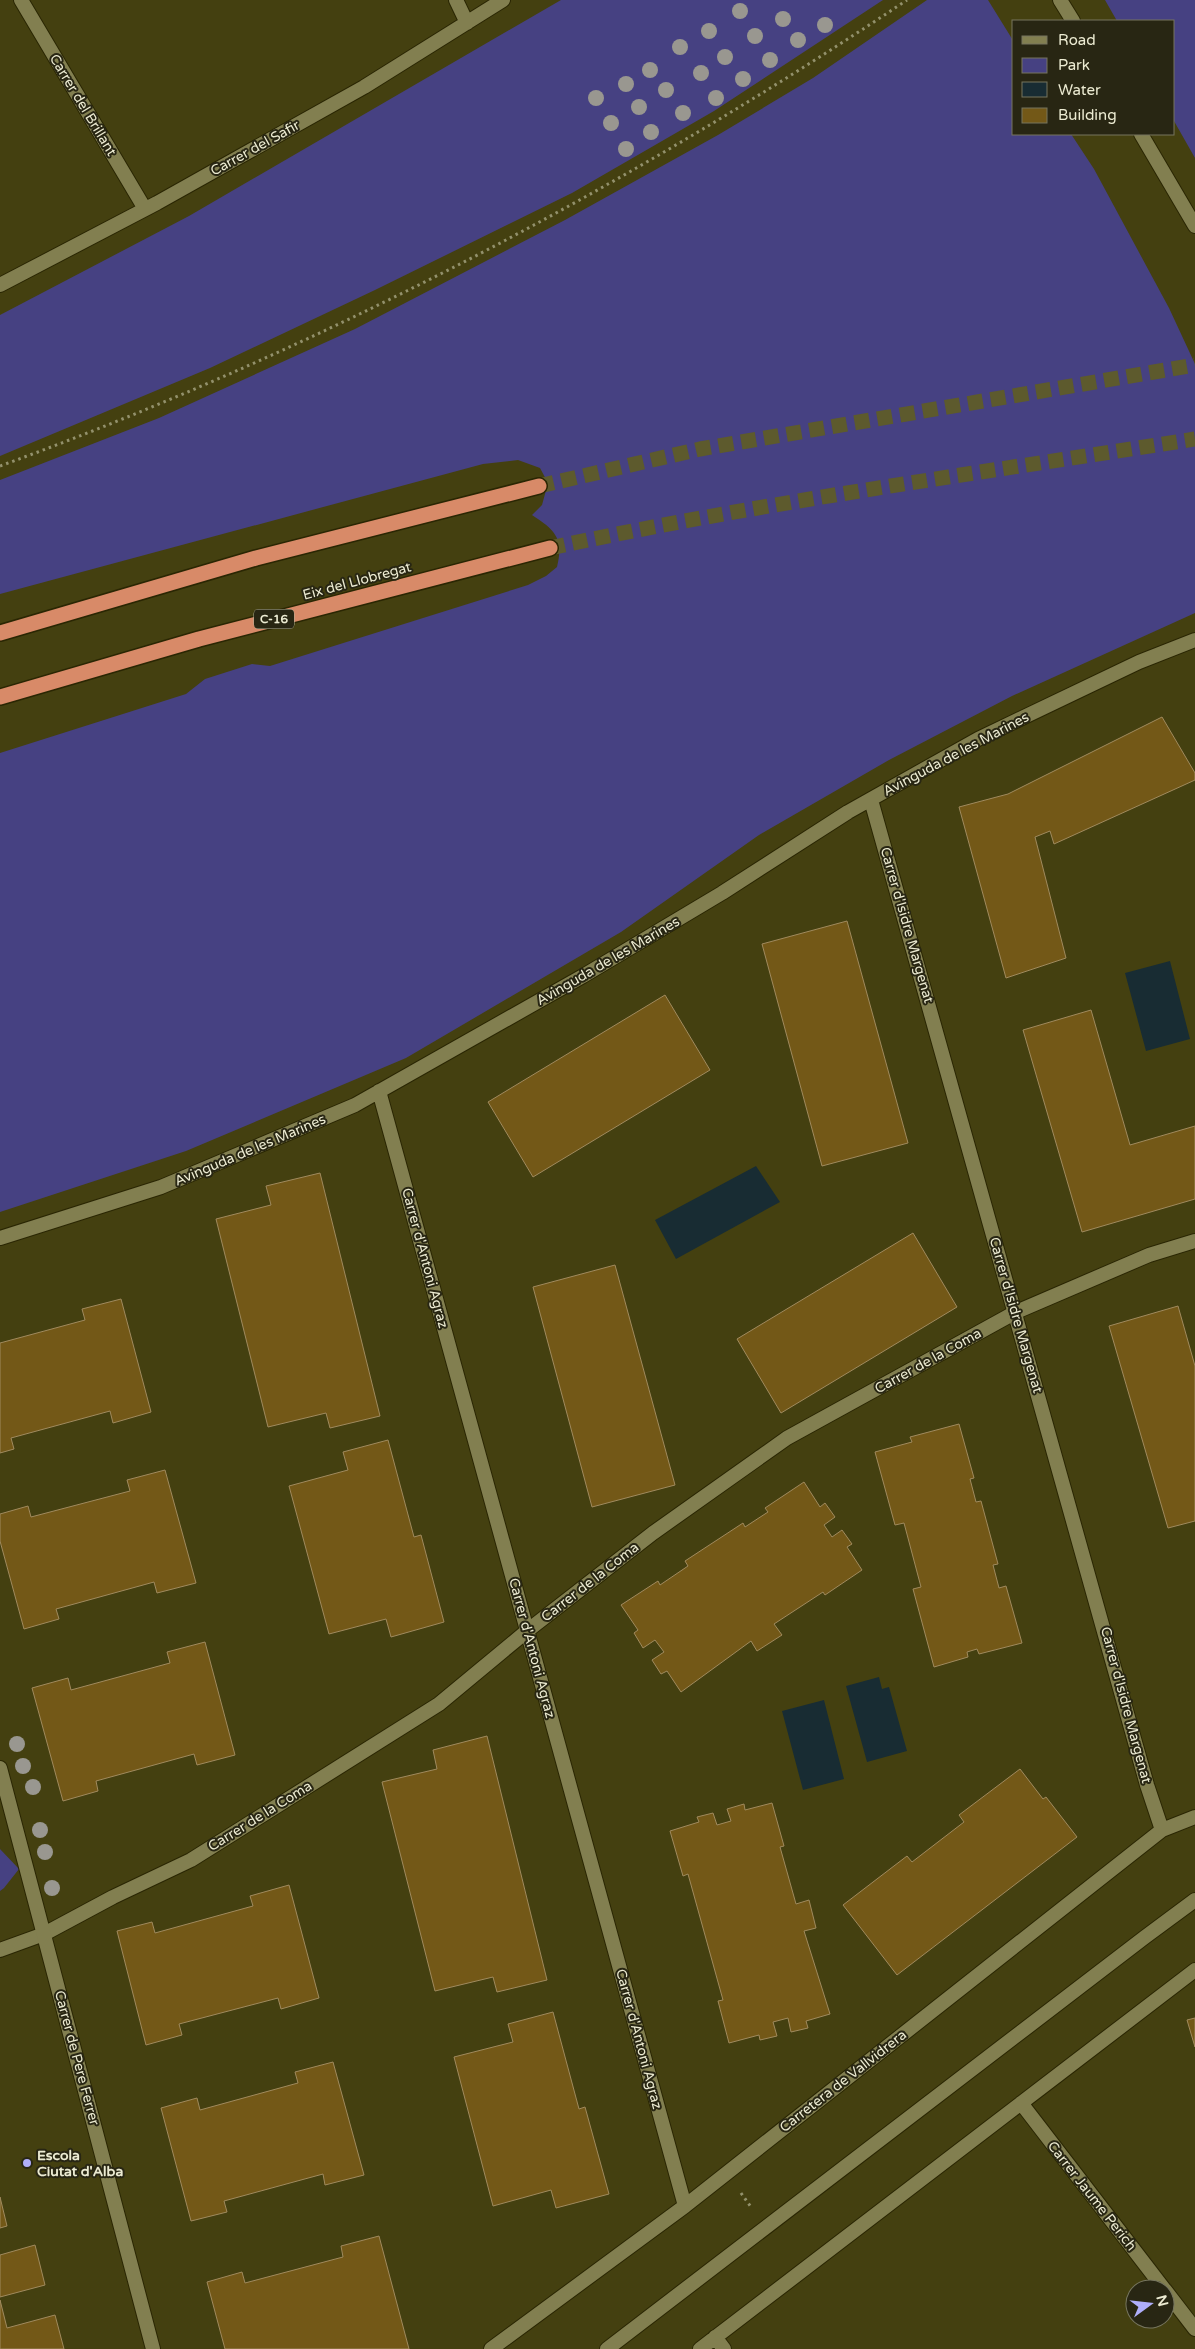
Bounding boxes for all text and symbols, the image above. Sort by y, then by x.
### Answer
legend [1012,20,1175,135]
text: Road [1058,31,1096,49]
street label: Carrer del Brillant [46,51,120,160]
text: Park [1058,56,1090,74]
text: Water [1058,81,1101,99]
text: Building [1058,106,1117,124]
street label: Carrer del Safir [207,116,303,180]
street label: Eix del Llobregat [301,558,414,604]
road number: C-16 [254,610,294,628]
street label: Avinguda de les Marines [880,708,1032,800]
street label: Carrer d'Isidre Margenat [877,845,938,1006]
street label: Avinguda de les Marines [533,913,683,1009]
street label: Avinguda de les Marines [172,1110,328,1190]
street label: Carrer d'Antoni Agraz [398,1186,452,1330]
street label: Carrer d'Isidre Margenat [986,1235,1047,1396]
street label: Carrer de la Coma [872,1325,984,1397]
street label: Carrer de la Coma [538,1539,642,1625]
street label: Carrer d'Antoni Agraz [505,1576,559,1720]
street label: Carrer d'Isidre Margenat [1097,1625,1155,1786]
street label: Carrer de la Coma [205,1777,315,1855]
street label: Carrer d'Antoni Agraz [612,1967,666,2111]
street label: Carrer de Pere Ferrer [51,1989,103,2128]
street label: Carretera de Vallvidrera [776,2026,910,2136]
street label: Carrer Jaume Perich [1044,2138,1140,2254]
place label: Escola Ciutat d'Alba [37,2147,123,2180]
marker: Escola Ciutat d'Alba [21,2157,33,2169]
north arrow [1125,2279,1175,2329]
text: N [1152,2293,1172,2308]

